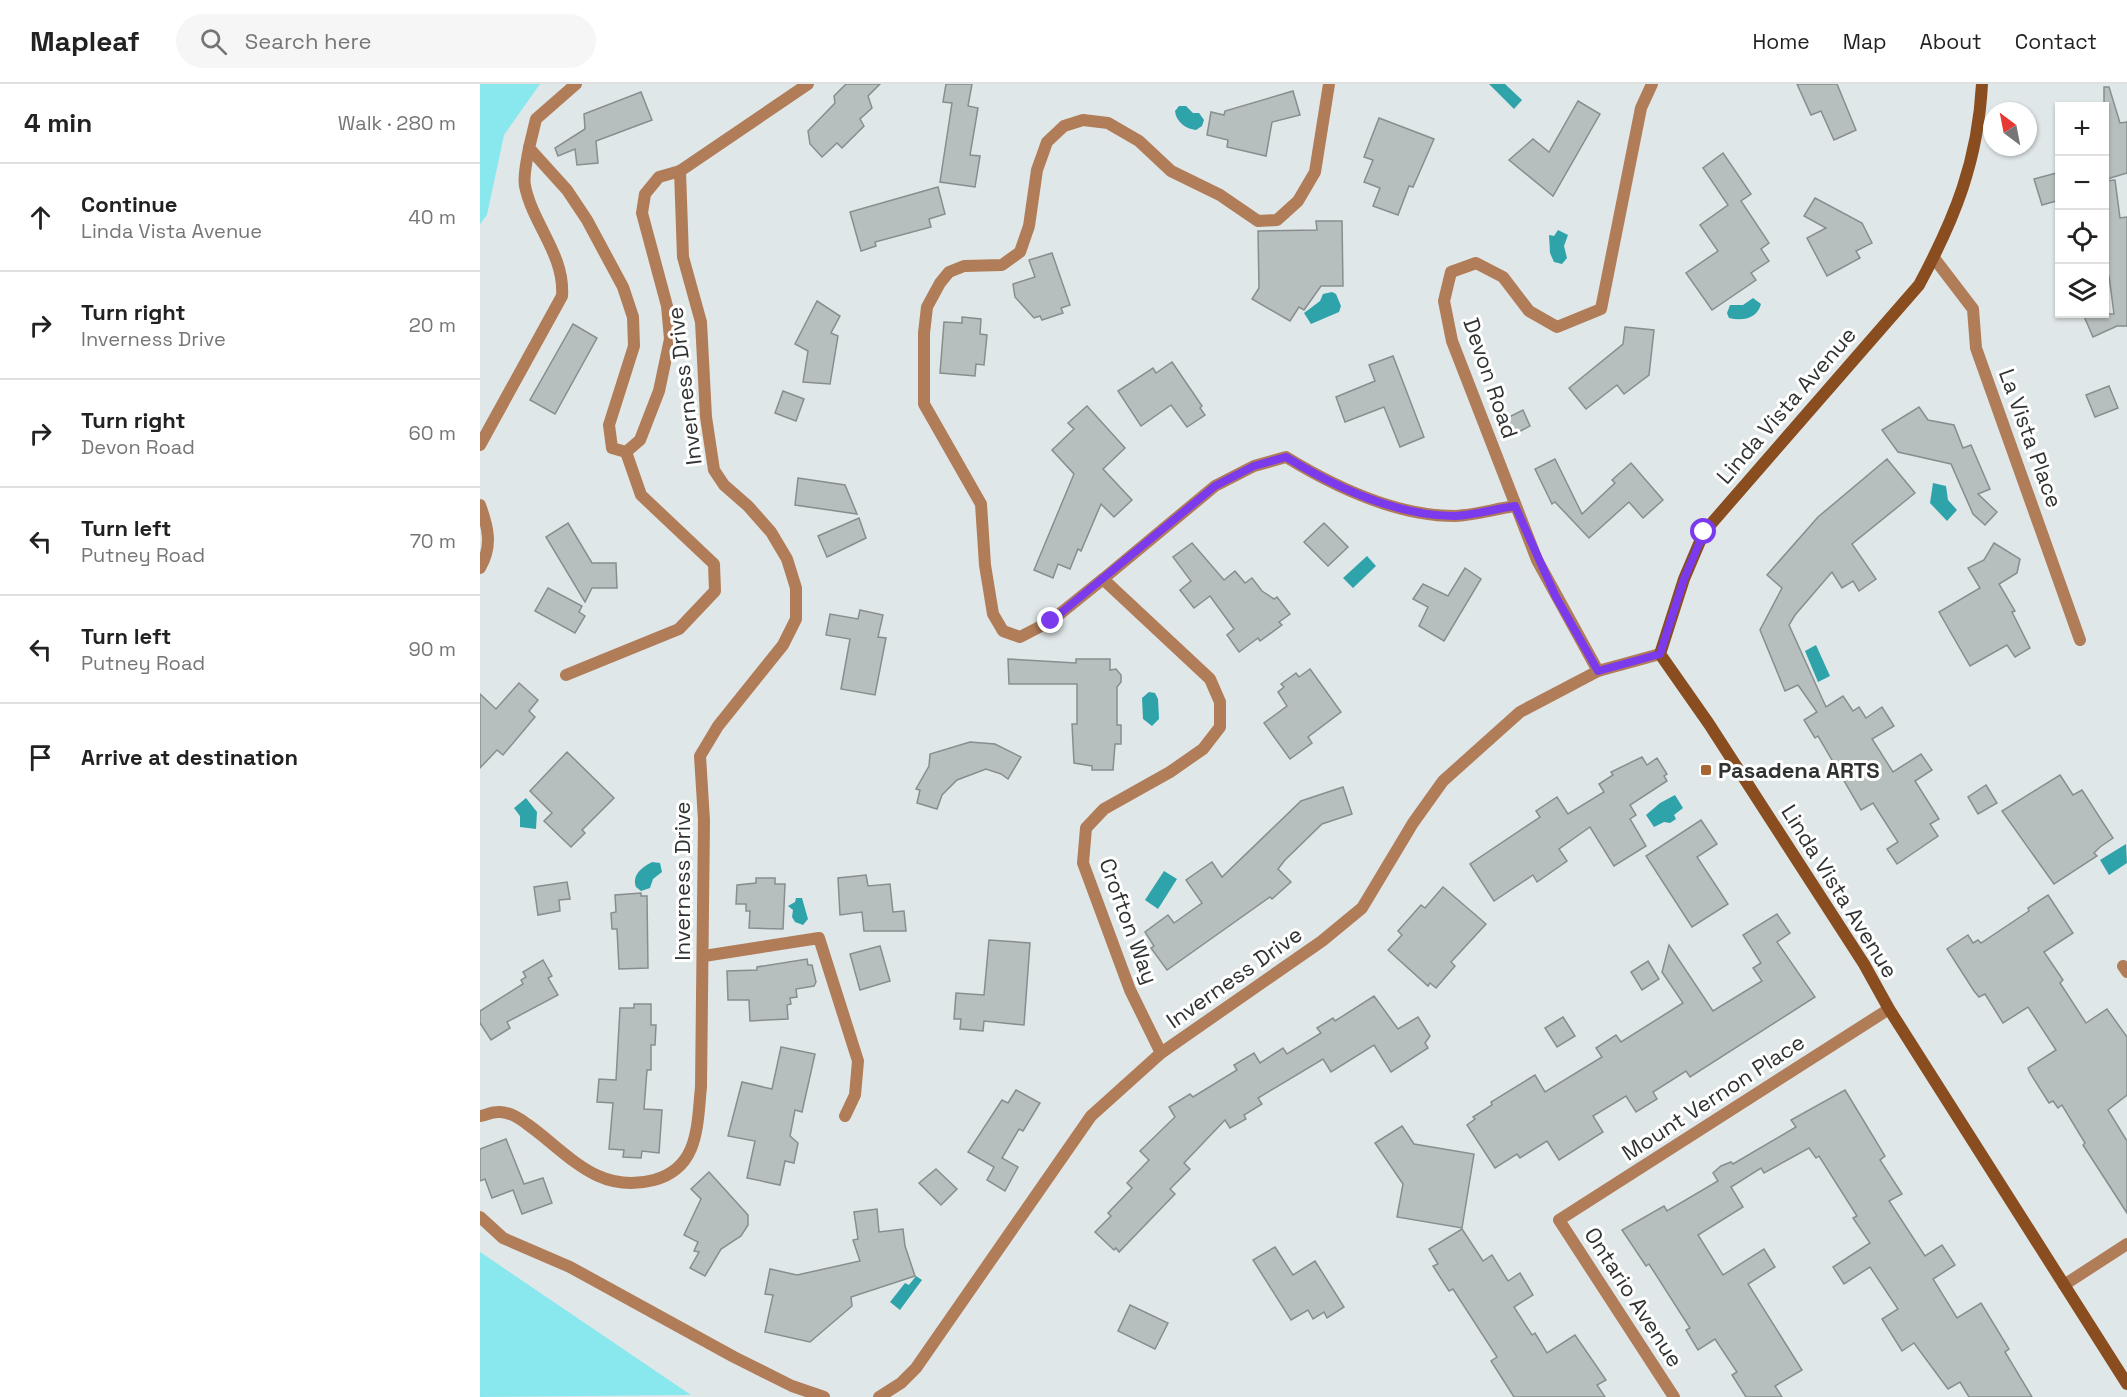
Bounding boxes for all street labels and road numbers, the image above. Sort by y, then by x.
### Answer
street label: Inverness Drive [660,305,708,467]
street label: Devon Road [1457,314,1525,442]
street label: Linda Vista Avenue [1710,321,1862,489]
street label: La Vista Place [1993,365,2069,511]
street label: Linda Vista Avenue [1775,799,1905,983]
street label: Inverness Drive [668,801,696,961]
street label: Crofton Way [1093,854,1165,988]
street label: Inverness Drive [1161,920,1307,1034]
street label: Mount Vernon Place [1616,1027,1810,1167]
street label: Ontario Avenue [1578,1222,1690,1372]

